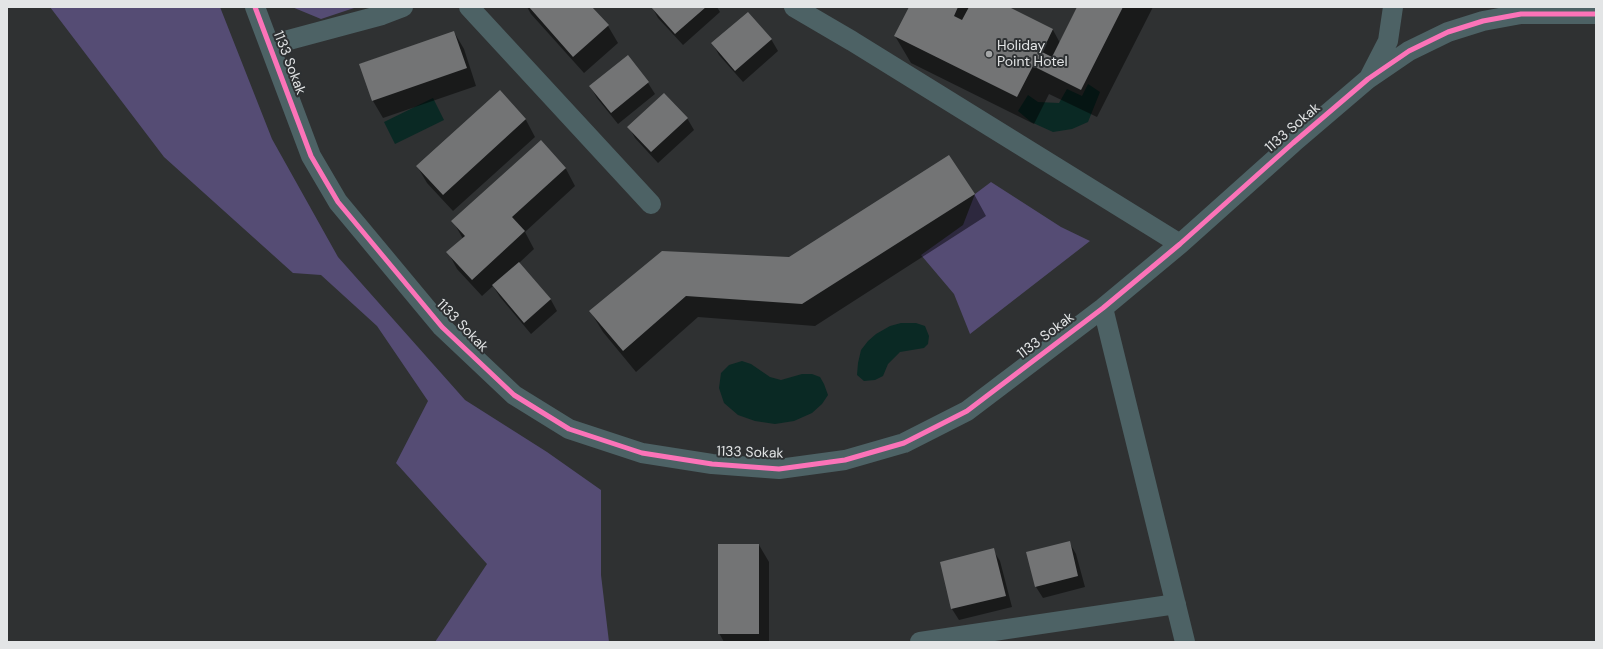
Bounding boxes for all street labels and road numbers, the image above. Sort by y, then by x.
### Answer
street label: 1133 Sokak [269,29,309,97]
street label: 1133 Sokak [1262,100,1324,156]
street label: 1133 Sokak [433,296,491,356]
street label: 1133 Sokak [1014,309,1078,363]
street label: 1133 Sokak [716,443,784,463]

